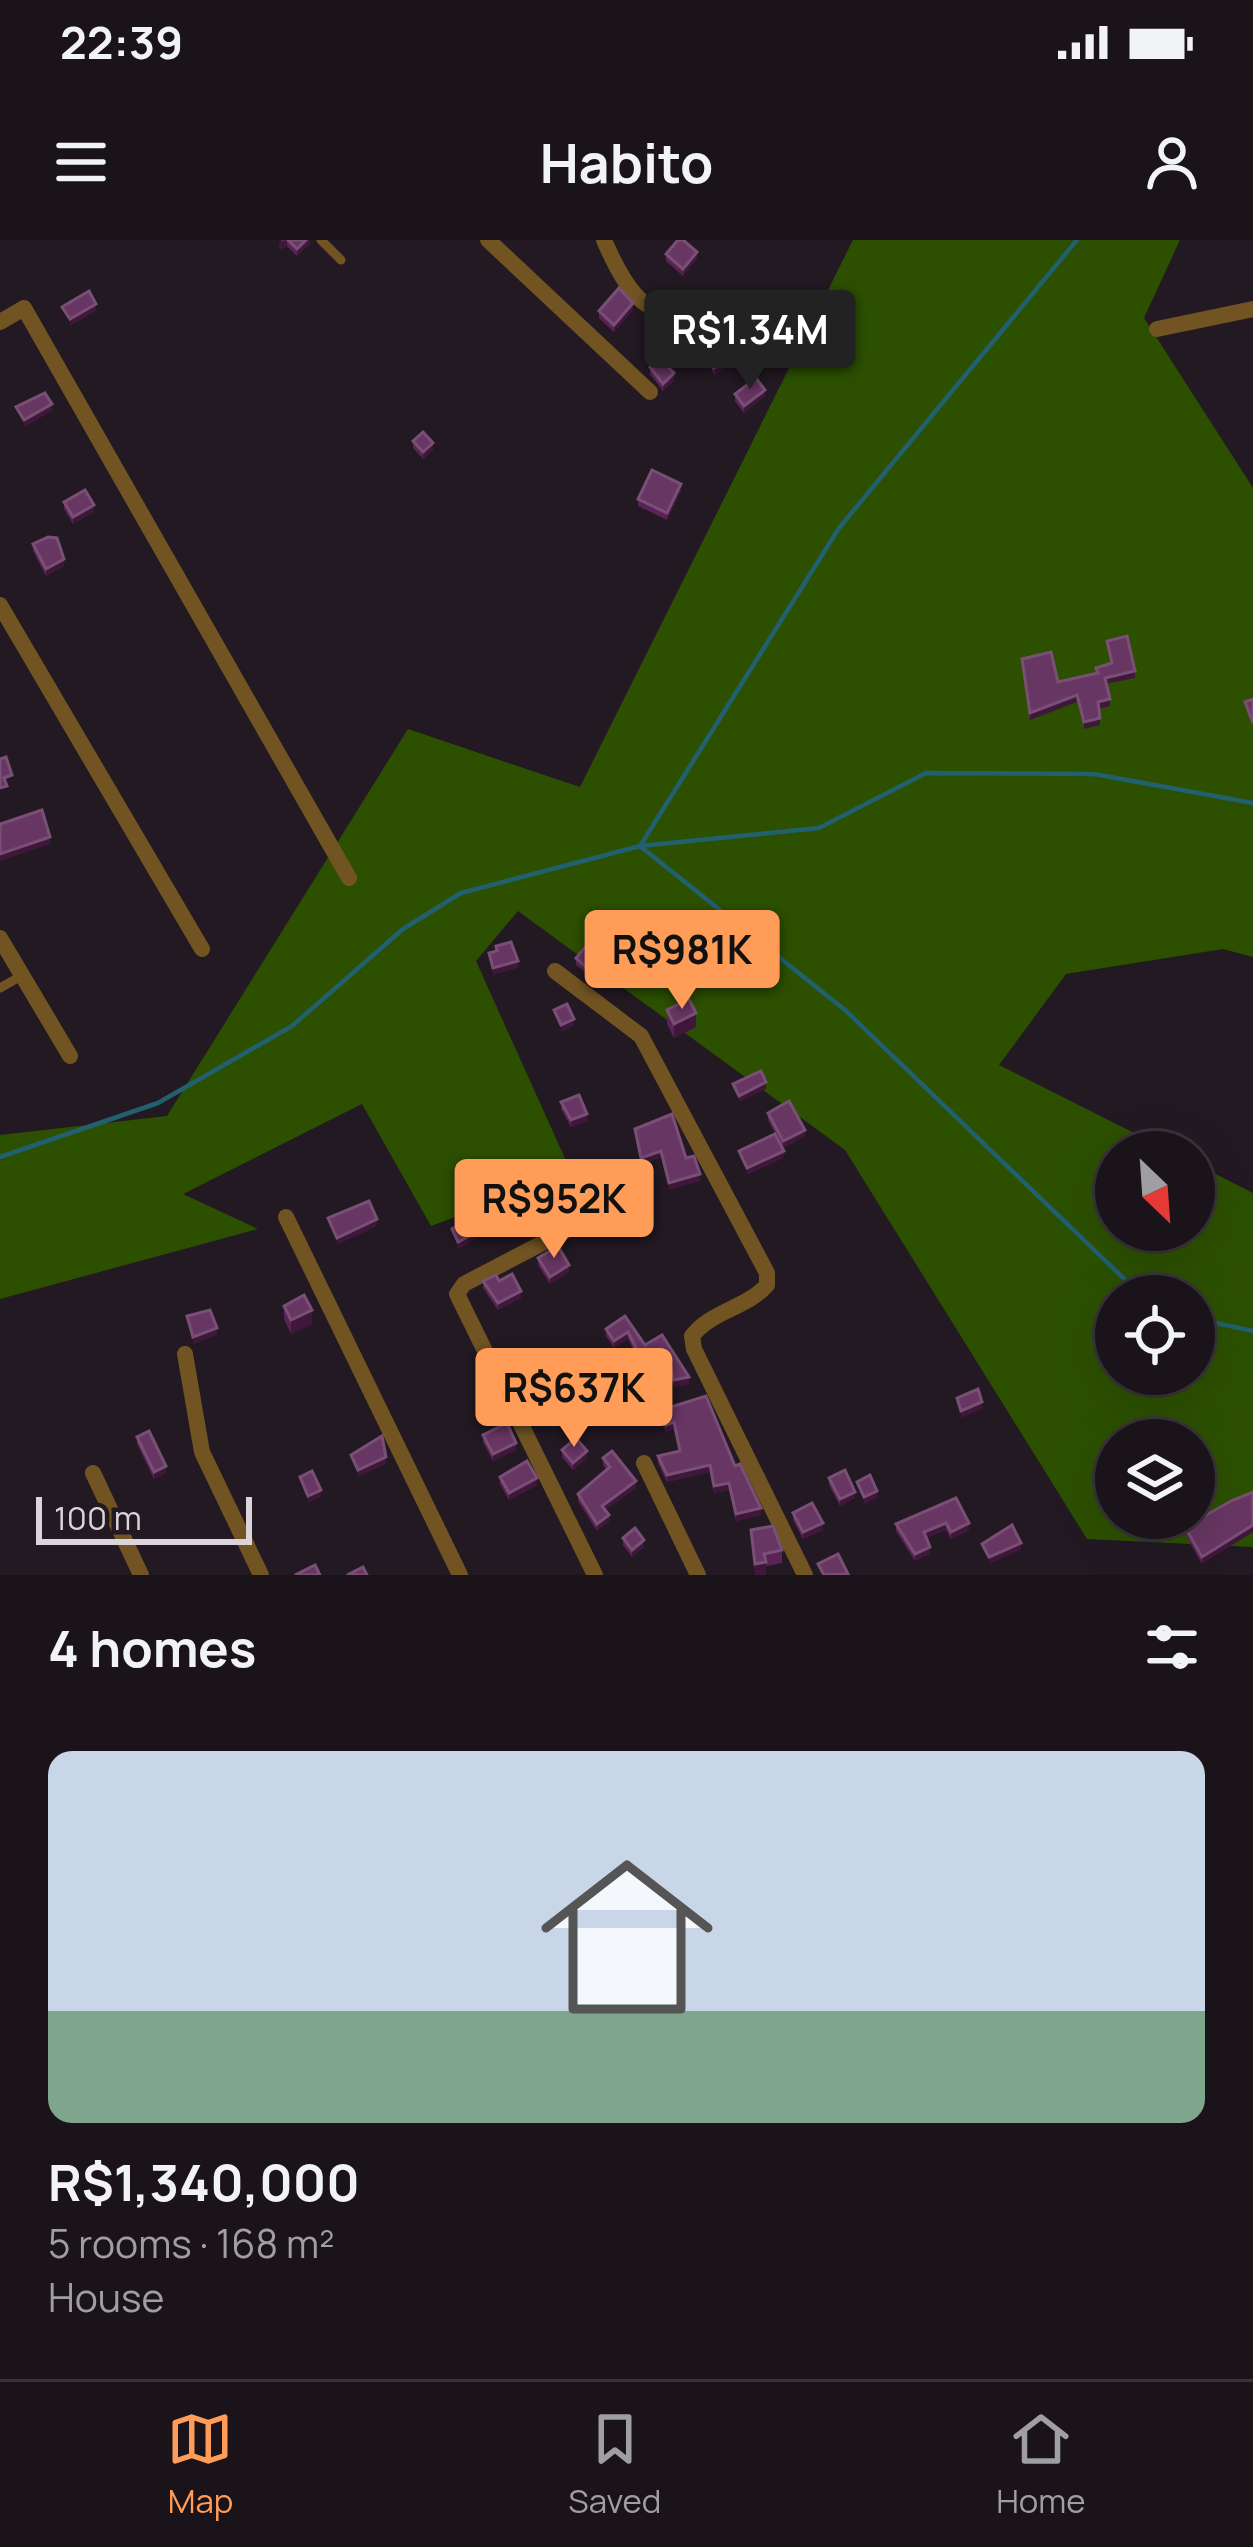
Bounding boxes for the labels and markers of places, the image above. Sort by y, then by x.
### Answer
pin: R$1.34M [639,290,861,392]
pin: R$981K [584,910,780,1012]
pin: R$952K [456,1159,652,1261]
pin: R$637K [476,1348,672,1450]

